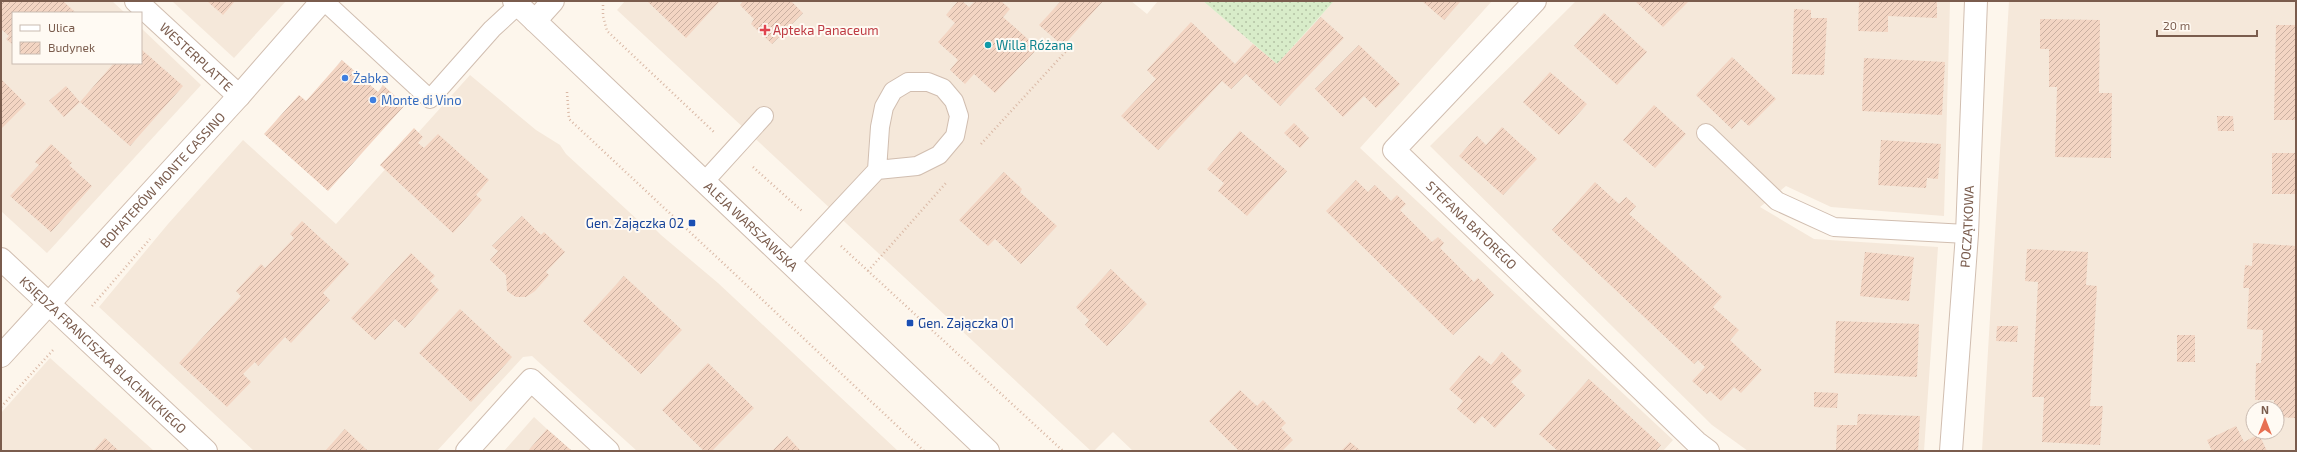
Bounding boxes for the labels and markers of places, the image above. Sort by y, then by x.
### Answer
place label: Apteka Panaceum [773,22,879,38]
marker: Apteka Panaceum [760,25,770,35]
place label: Willa Różana [996,37,1073,53]
marker: Willa Różana [983,40,993,50]
place label: Żabka [353,70,389,86]
marker: Żabka [340,73,350,83]
place label: Monte di Vino [381,92,462,108]
marker: Monte di Vino [368,95,378,105]
place label: Gen. Zajączka 02 [586,215,684,231]
marker: Gen. Zajączka 02 [687,218,697,228]
place label: Gen. Zajączka 01 [918,315,1014,331]
marker: Gen. Zajączka 01 [905,318,915,328]

